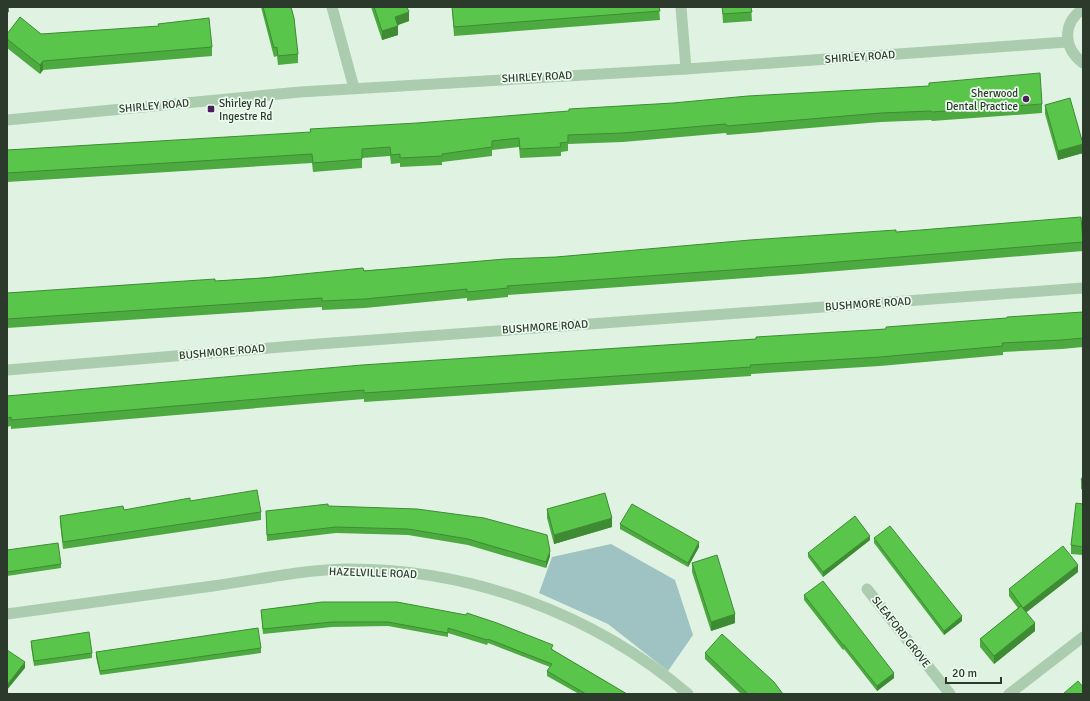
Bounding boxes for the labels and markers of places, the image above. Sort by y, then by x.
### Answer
place label: Sherwood Dental Practice [946,87,1018,113]
marker: Sherwood Dental Practice [1021,94,1031,104]
place label: Shirley Rd / Ingestre Rd [219,97,274,123]
marker: Shirley Rd / Ingestre Rd [206,104,216,114]

